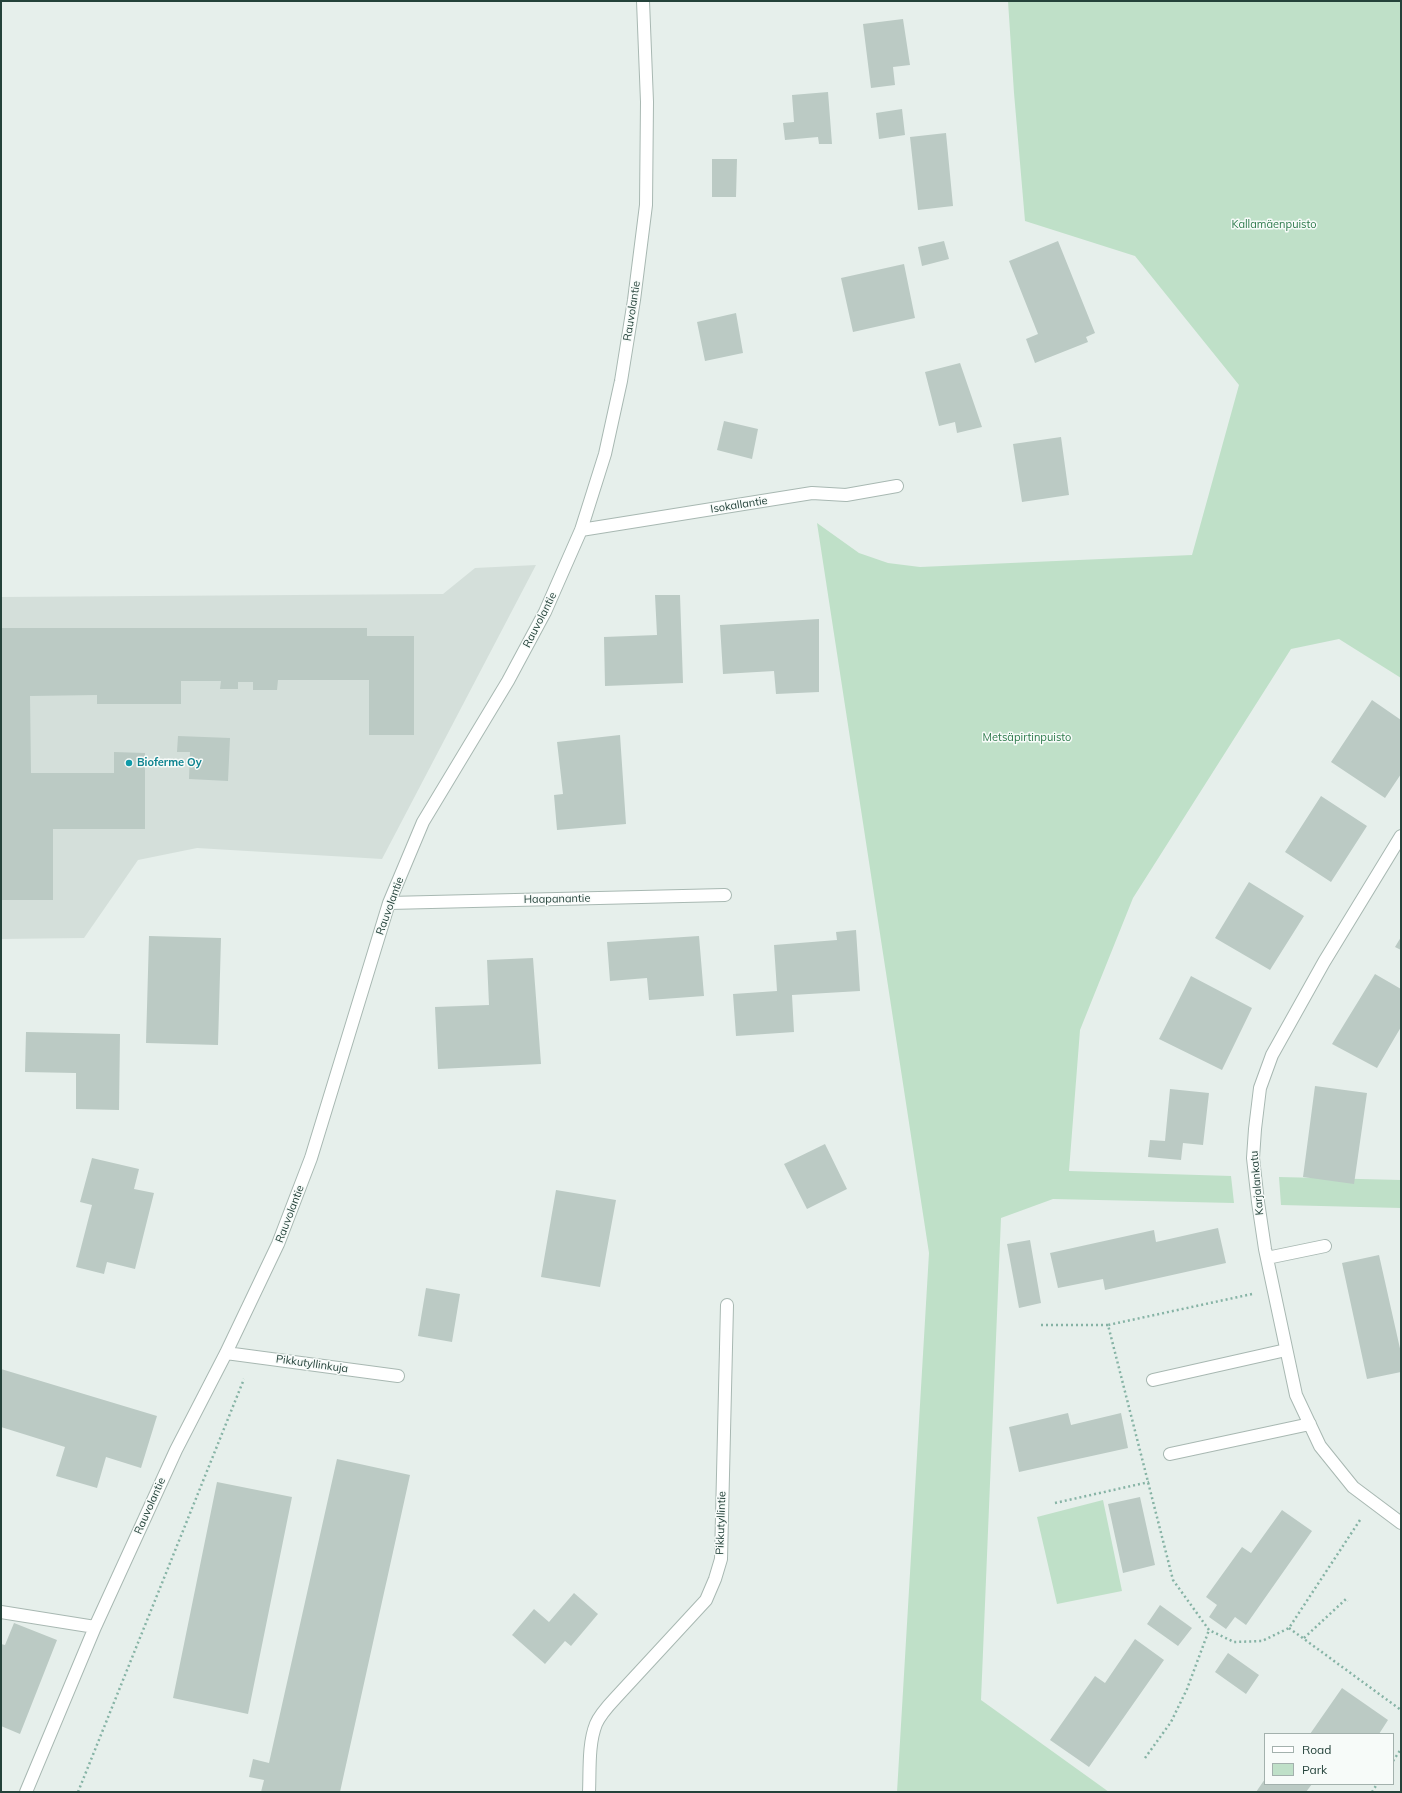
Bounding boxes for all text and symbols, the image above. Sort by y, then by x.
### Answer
park label: Kallamäenpuisto [1231,218,1317,232]
street label: Rauvolantie [621,280,643,342]
street label: Isokallantie [710,494,768,516]
street label: Rauvolantie [520,590,560,650]
park label: Metsäpirtinpuisto [983,731,1071,745]
place label: Bioferme Oy [137,756,202,770]
marker: Bioferme Oy [124,758,134,768]
street label: Rauvolantie [373,875,407,937]
street label: Haapanantie [524,892,590,906]
street label: Karjalankatu [1248,1150,1266,1216]
street label: Rauvolantie [273,1183,307,1245]
street label: Pikkutyllinkuja [275,1352,349,1376]
street label: Rauvolantie [132,1476,168,1536]
street label: Pikkutyllintie [713,1491,729,1555]
legend [1264,1733,1394,1785]
text: Road [1302,1742,1331,1757]
text: Park [1302,1762,1327,1777]

